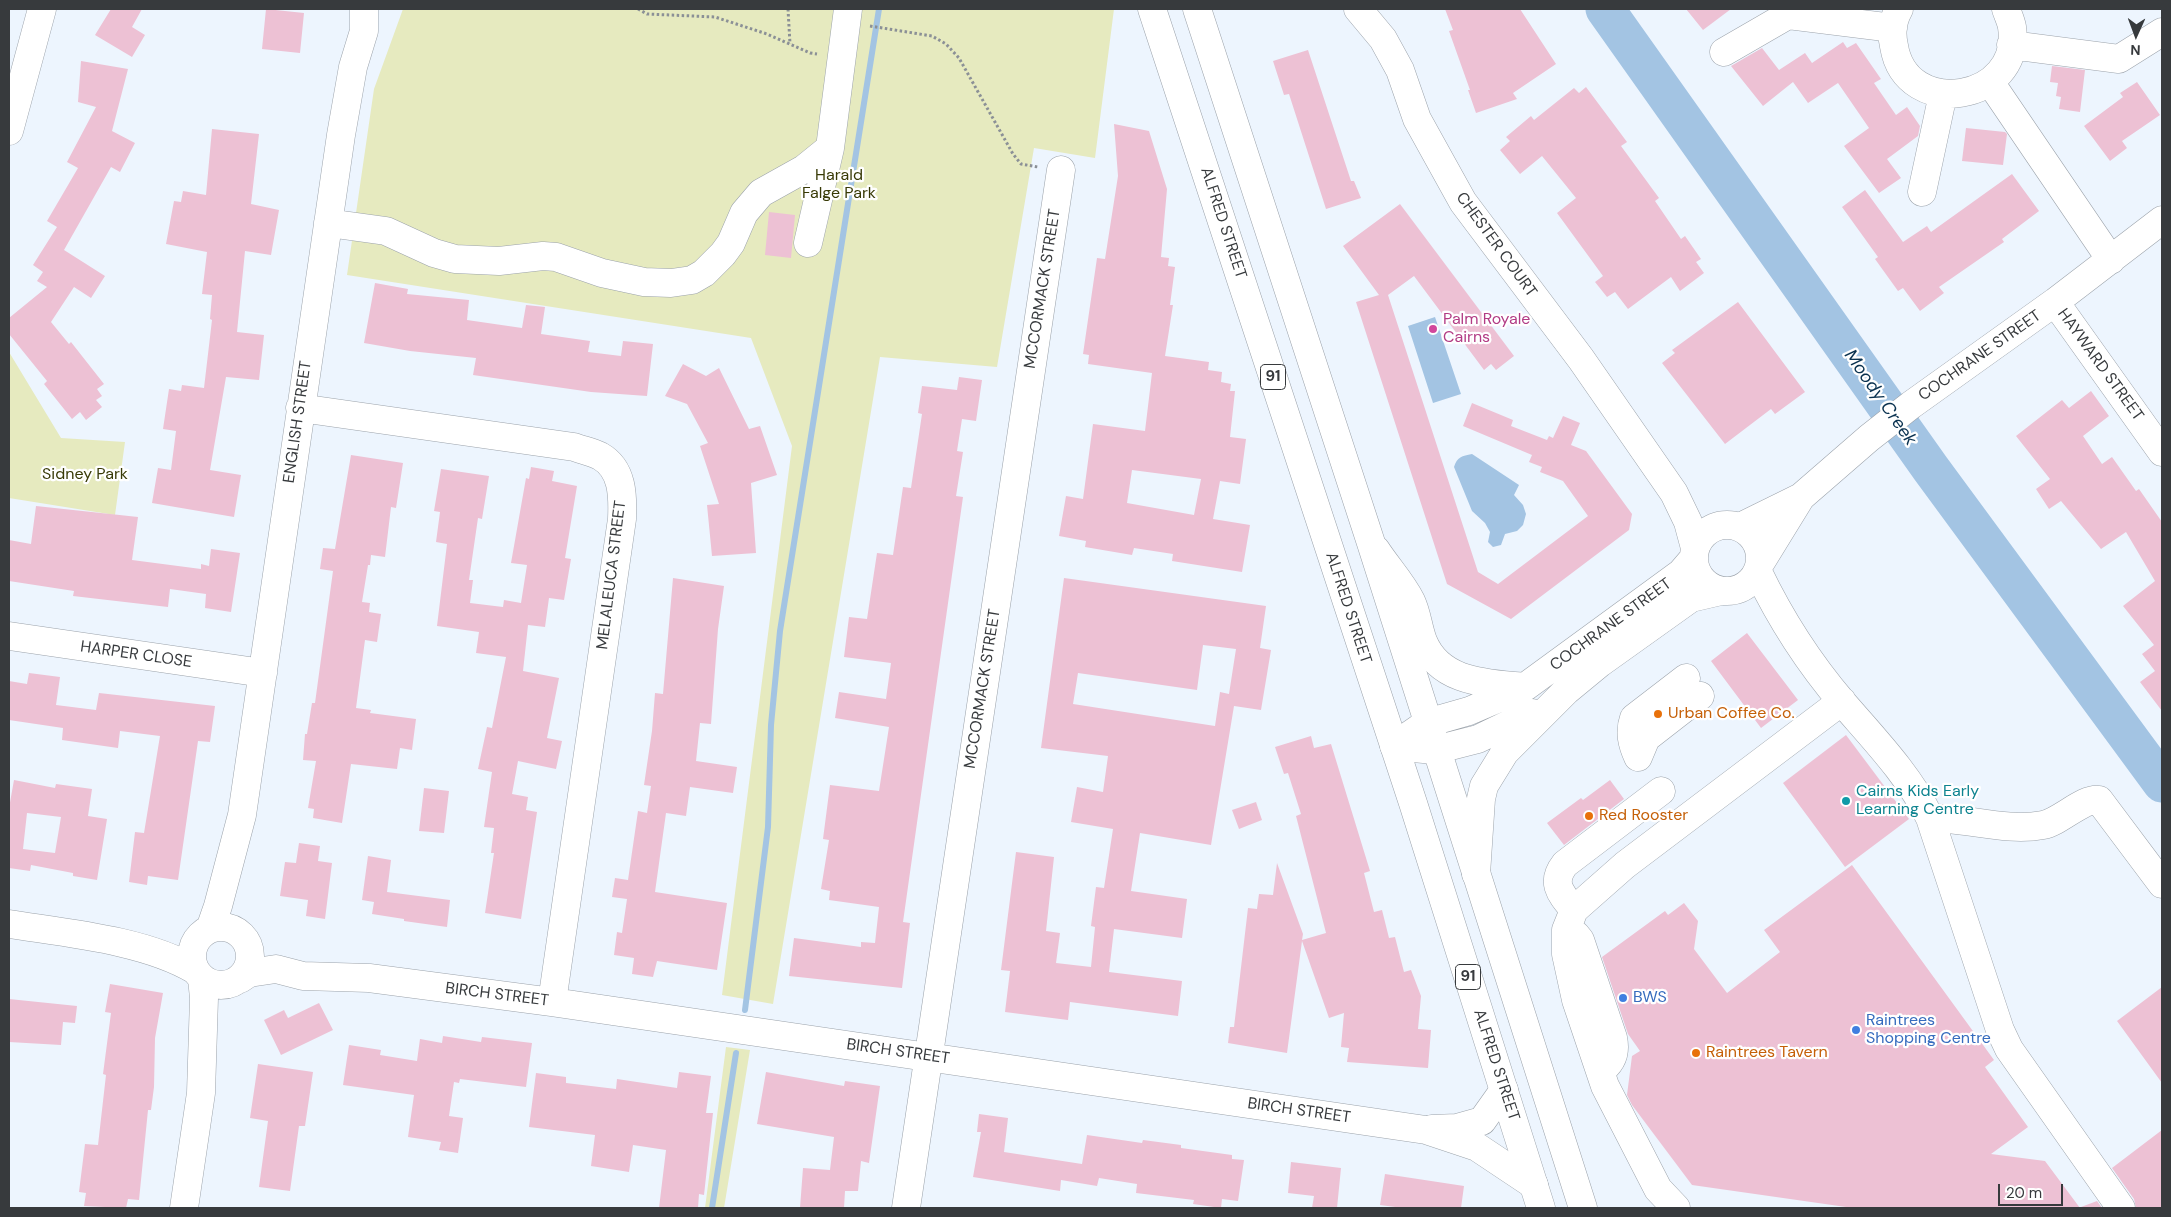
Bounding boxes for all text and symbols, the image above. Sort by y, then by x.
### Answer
north arrow [2111,10,2161,60]
text: N [2130,41,2141,59]
street label: ALFRED STREET [1196,165,1250,281]
park label: Harald Falge Park [802,166,876,204]
street label: CHESTER COURT [1451,189,1541,301]
street label: MCCORMACK STREET [1021,208,1065,370]
street label: HAYWARD STREET [2053,305,2147,425]
street label: COCHRANE STREET [1915,306,2045,406]
place label: Palm Royale Cairns [1443,310,1530,348]
marker: Palm Royale Cairns [1427,323,1439,335]
water label: Moody Creek [1839,346,1921,450]
street label: ENGLISH STREET [280,360,316,484]
road number: 91 [1260,364,1286,390]
park label: Sidney Park [42,465,128,485]
street label: MELALEUCA STREET [593,499,631,651]
street label: ALFRED STREET [1321,550,1375,666]
street label: COCHRANE STREET [1547,575,1675,675]
street label: MCCORMACK STREET [961,608,1005,770]
street label: HARPER CLOSE [79,638,193,672]
place label: Urban Coffee Co. [1668,704,1795,724]
marker: Urban Coffee Co. [1652,708,1664,720]
place label: Cairns Kids Early Learning Centre [1856,782,1979,820]
marker: Cairns Kids Early Learning Centre [1840,795,1852,807]
place label: Red Rooster [1599,806,1688,826]
marker: Red Rooster [1583,810,1595,822]
road number: 91 [1456,964,1480,990]
street label: BIRCH STREET [444,979,550,1011]
place label: BWS [1633,988,1667,1008]
marker: BWS [1617,992,1629,1004]
street label: ALFRED STREET [1469,1007,1523,1123]
place label: Raintrees Shopping Centre [1866,1011,1991,1049]
marker: Raintrees Shopping Centre [1850,1024,1862,1036]
street label: BIRCH STREET [845,1035,951,1069]
place label: Raintrees Tavern [1706,1043,1828,1063]
marker: Raintrees Tavern [1690,1047,1702,1059]
street label: BIRCH STREET [1246,1094,1352,1128]
scale bar [2001,1174,2066,1206]
text: 20 m [2006,1183,2042,1203]

